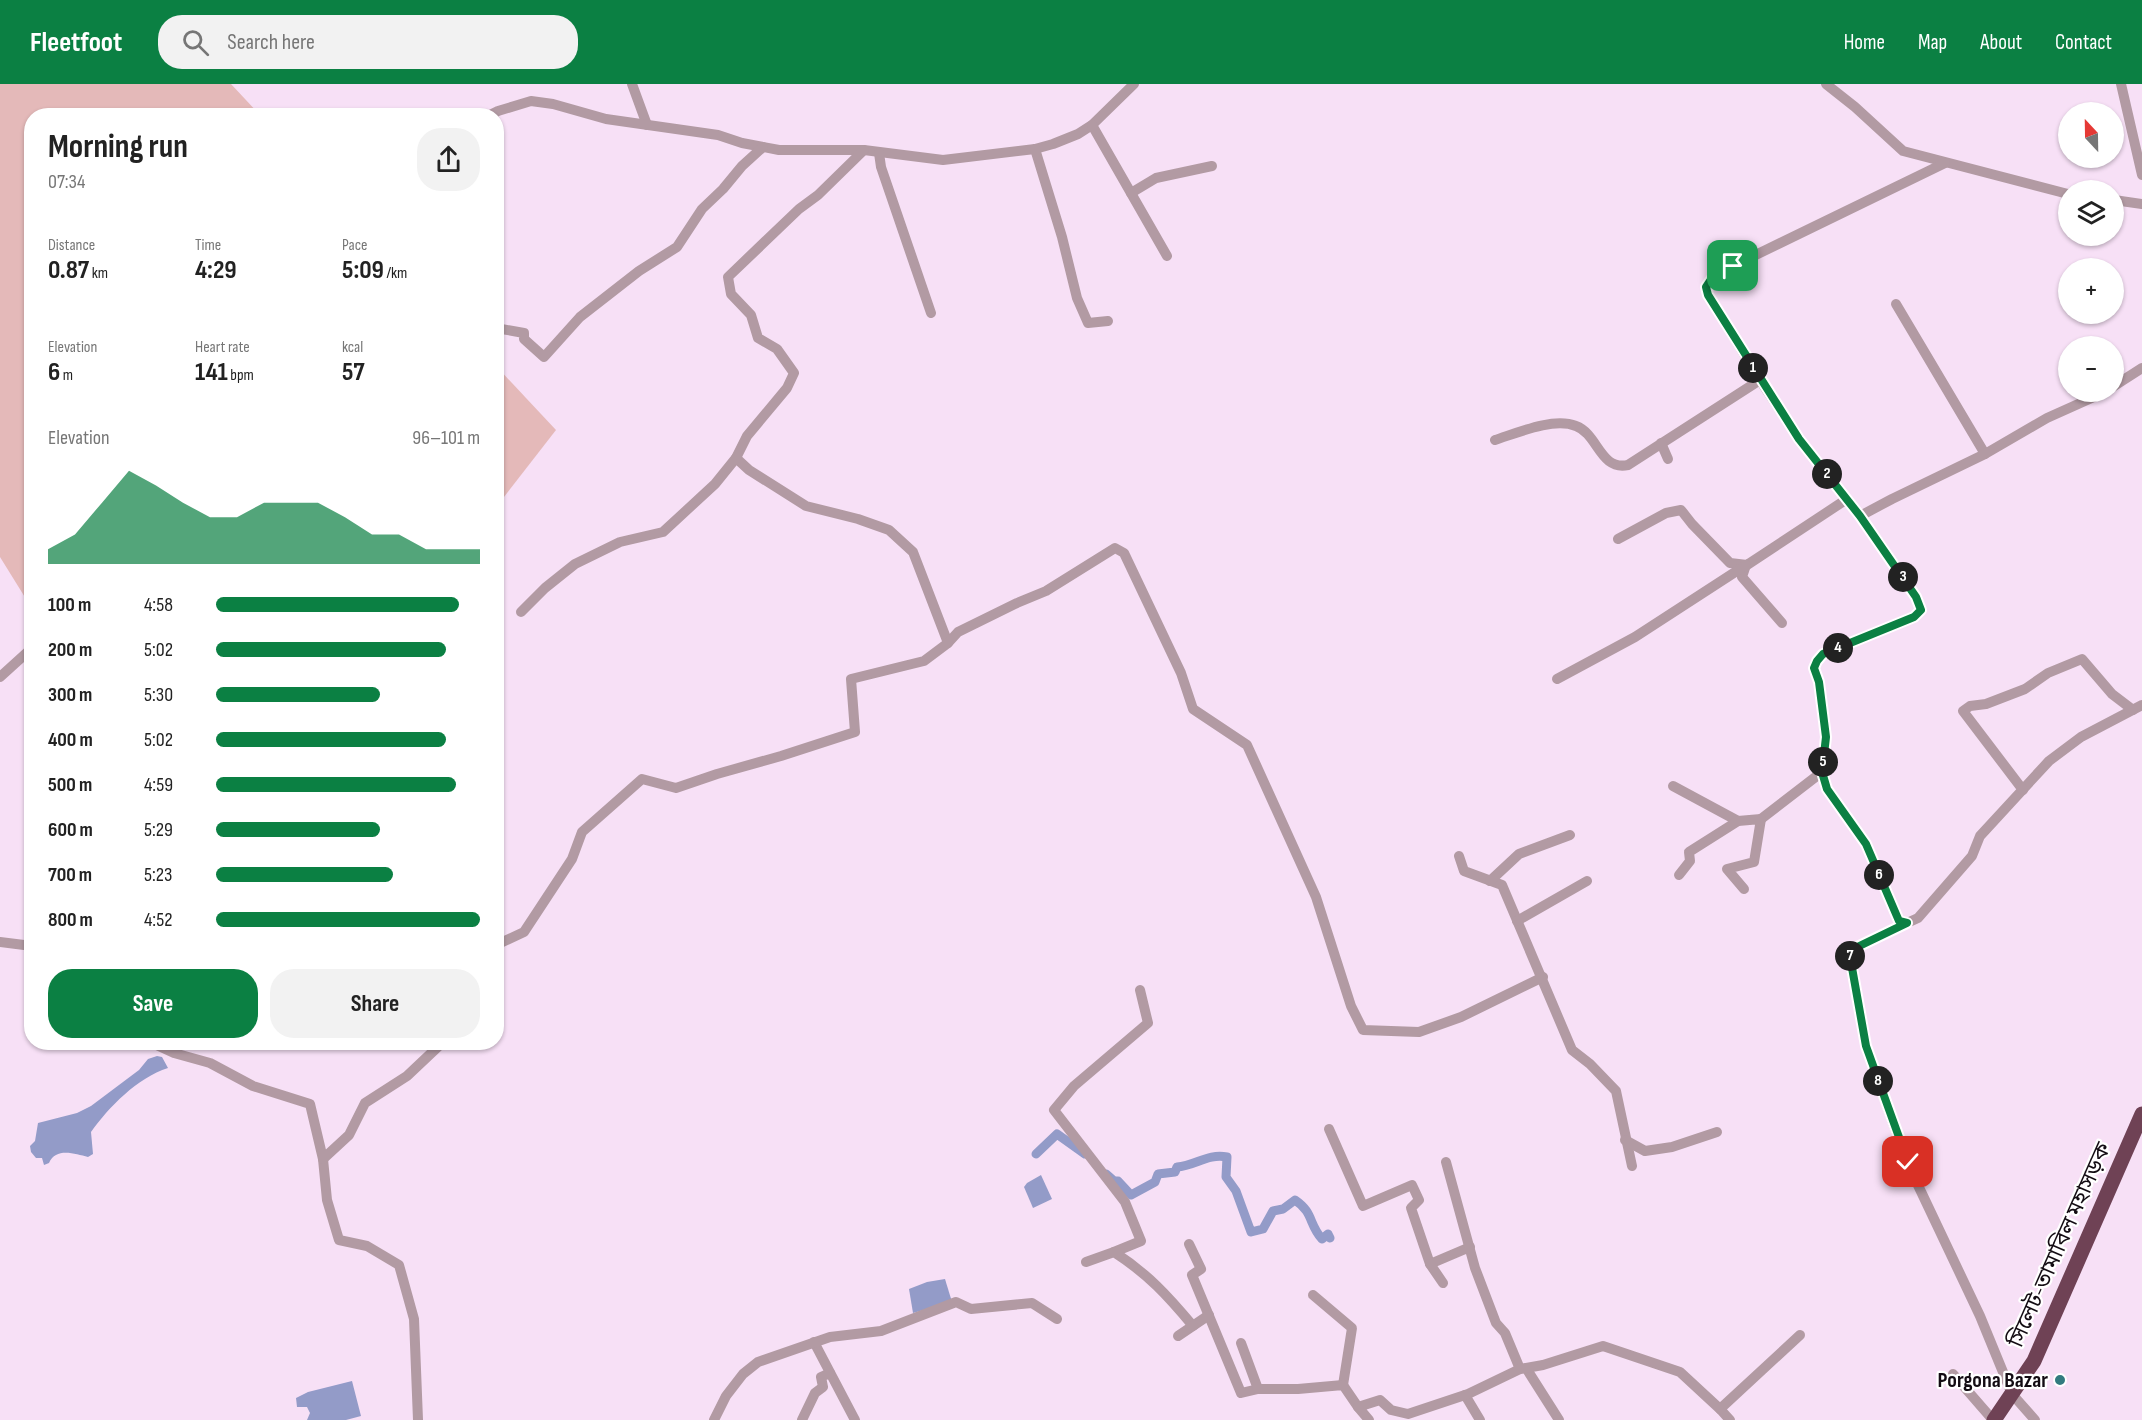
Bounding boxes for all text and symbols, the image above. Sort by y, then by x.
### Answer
search box [158,15,578,69]
text: Fleetfoot [30,26,122,59]
icon: search [179,26,212,59]
text: Search here [227,29,315,56]
text: Home [1844,30,1885,55]
text: Map [1918,30,1947,55]
text: About [1980,30,2022,55]
text: Contact [2055,30,2112,55]
north arrow [2058,102,2124,168]
map controls [2058,102,2124,402]
text: Morning run [48,127,188,167]
button: share [417,128,480,191]
text: 07:34 [48,170,85,194]
button: layers [2058,180,2124,246]
text: Distance [48,236,95,255]
text: Time [195,236,221,255]
text: Pace [342,236,367,255]
pin [1707,240,1758,291]
icon: arrive [1716,249,1749,282]
text: 0.87 [48,255,89,286]
text: 4:29 [195,255,237,286]
text: 5:09 [342,255,384,286]
button: + [2058,258,2124,324]
text: km [89,264,108,283]
text: /km [384,264,407,283]
button: − [2058,336,2124,402]
text: Elevation [48,338,97,357]
text: Heart rate [195,338,250,357]
text: kcal [342,338,363,357]
pin: 1 [1738,353,1768,383]
text: 6 [48,357,60,388]
text: 141 [195,357,228,388]
text: 57 [342,357,365,388]
text: 1 [1750,358,1756,377]
text: m [60,366,73,385]
text: bpm [228,366,254,385]
text: Elevation [48,426,110,450]
text: 96–101 m [412,426,480,450]
pin: 2 [1812,459,1842,489]
text: 2 [1823,464,1831,483]
pin: 3 [1888,562,1918,592]
text: 3 [1899,567,1907,586]
text: 100 m [48,593,91,617]
text: 4:58 [144,593,173,617]
pin: 4 [1823,633,1853,663]
text: 200 m [48,638,92,662]
text: 5:02 [144,638,173,662]
text: 4 [1834,638,1842,657]
text: 300 m [48,683,92,707]
text: 5:30 [144,683,173,707]
text: 400 m [48,728,93,752]
text: 5:02 [144,728,173,752]
pin: 5 [1808,747,1838,777]
text: 5 [1819,752,1827,771]
text: 500 m [48,773,92,797]
text: 4:59 [144,773,173,797]
text: 600 m [48,818,93,842]
text: 5:29 [144,818,173,842]
pin: 6 [1864,860,1894,890]
text: 700 m [48,863,92,887]
text: 5:23 [144,863,172,887]
text: 6 [1875,865,1883,884]
text: 800 m [48,908,93,932]
text: 4:52 [144,908,172,932]
pin: 7 [1835,941,1865,971]
text: 7 [1847,946,1853,965]
button: Save [48,969,258,1038]
button: Share [270,969,480,1038]
pin: 8 [1863,1066,1893,1096]
text: 8 [1874,1071,1882,1090]
pin [1882,1136,1933,1187]
street label: সিলেট-তামাবিল মহাসড়ক [2002,1138,2117,1352]
icon: check [1891,1145,1924,1178]
place label: Porgona Bazar [1937,1367,2048,1394]
marker: Porgona Bazar [2053,1373,2067,1387]

